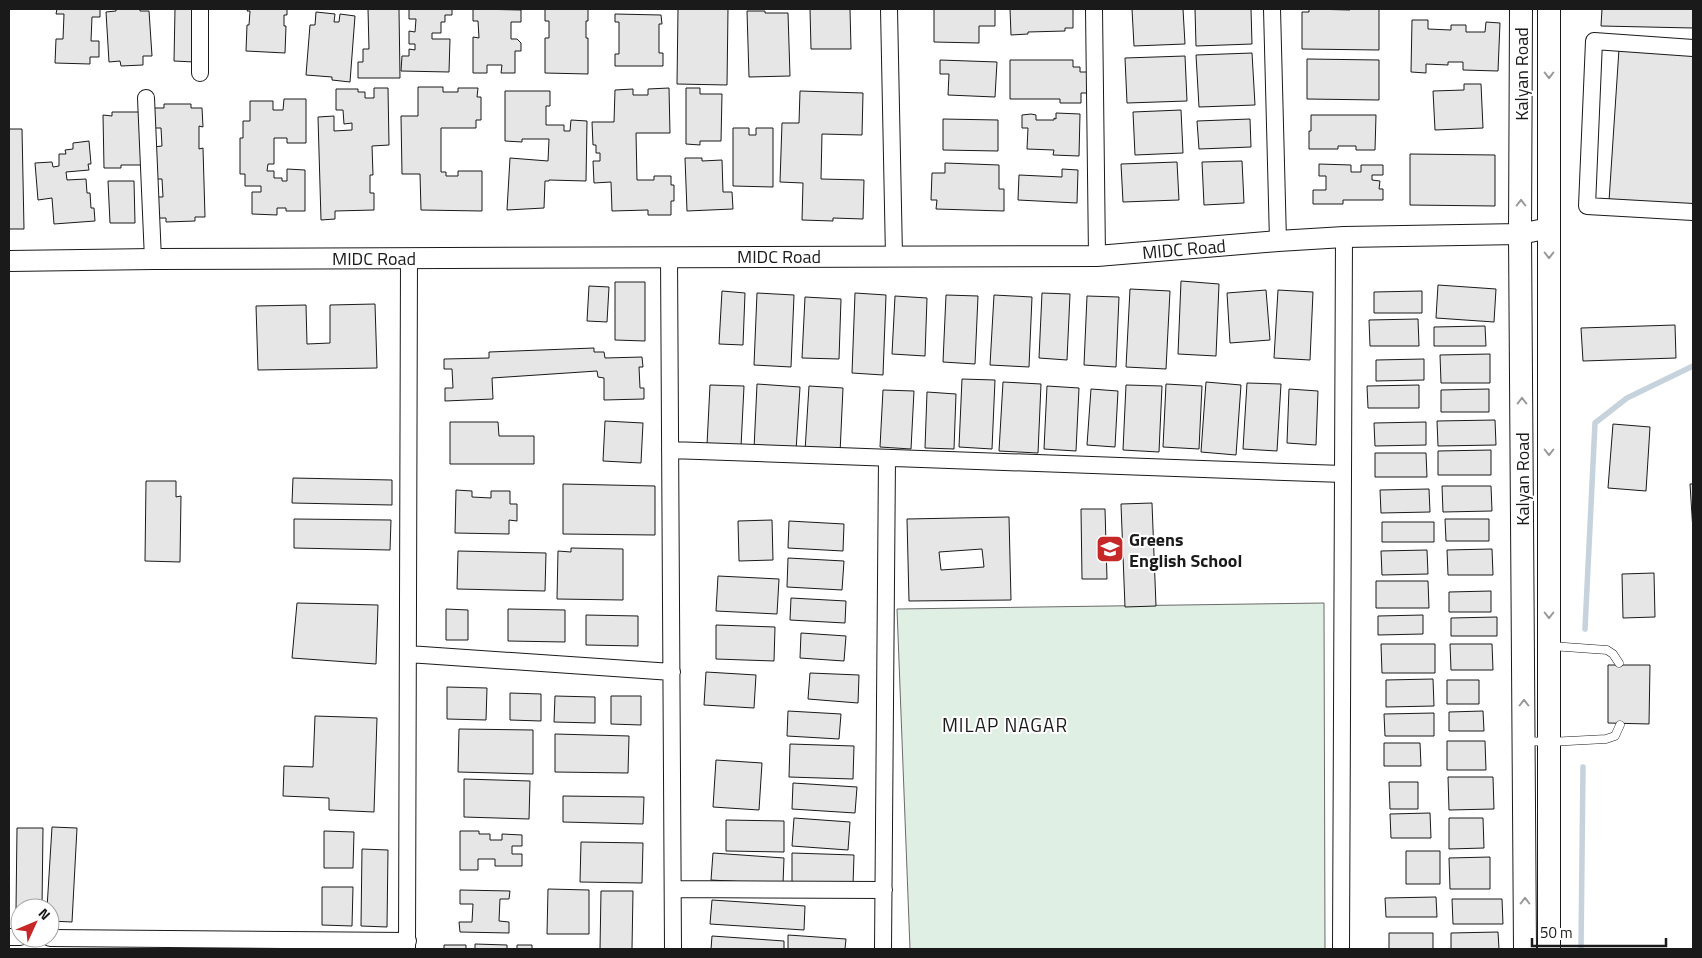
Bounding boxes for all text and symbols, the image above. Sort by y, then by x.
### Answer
street label: Kalyan Road [1508,27,1535,121]
one-way arrow [1544,72,1554,79]
one-way arrow [1516,199,1526,206]
street label: MIDC Road [1141,232,1227,266]
street label: MIDC Road [737,243,821,270]
street label: MIDC Road [332,245,416,272]
one-way arrow [1544,252,1554,259]
one-way arrow [1517,396,1527,404]
street label: Kalyan Road [1509,432,1536,526]
one-way arrow [1544,449,1554,457]
place label: Greens English School [1129,526,1242,574]
school or university icon: Greens English School [1095,534,1125,564]
one-way arrow [1544,612,1554,619]
one-way arrow [1519,699,1529,706]
district label: MILAP NAGAR [942,710,1068,739]
one-way arrow [1520,896,1530,904]
north arrow [10,898,60,948]
text: N [34,903,56,924]
scale bar [1532,916,1666,948]
text: 50 m [1540,921,1573,944]

